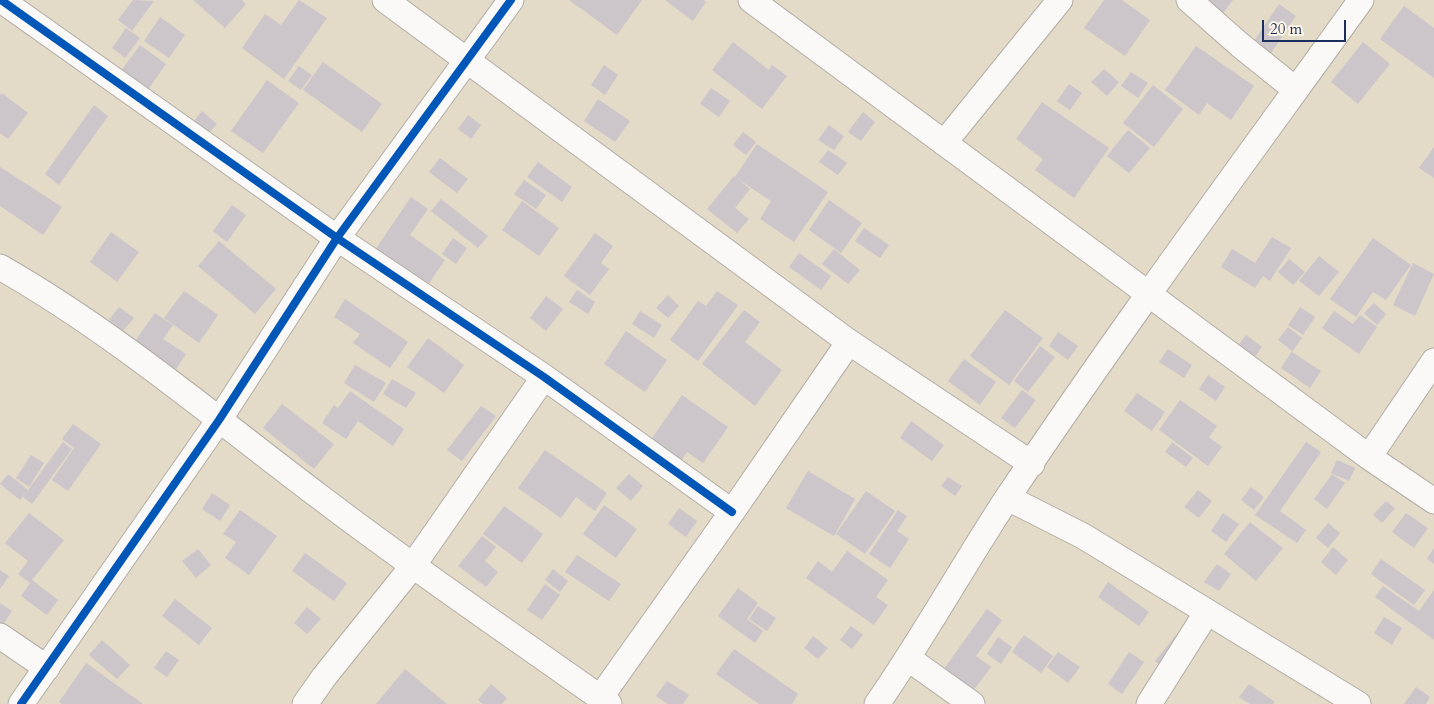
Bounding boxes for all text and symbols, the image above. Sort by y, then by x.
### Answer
scale bar [1264,10,1348,42]
text: 20 m [1270,19,1302,39]

